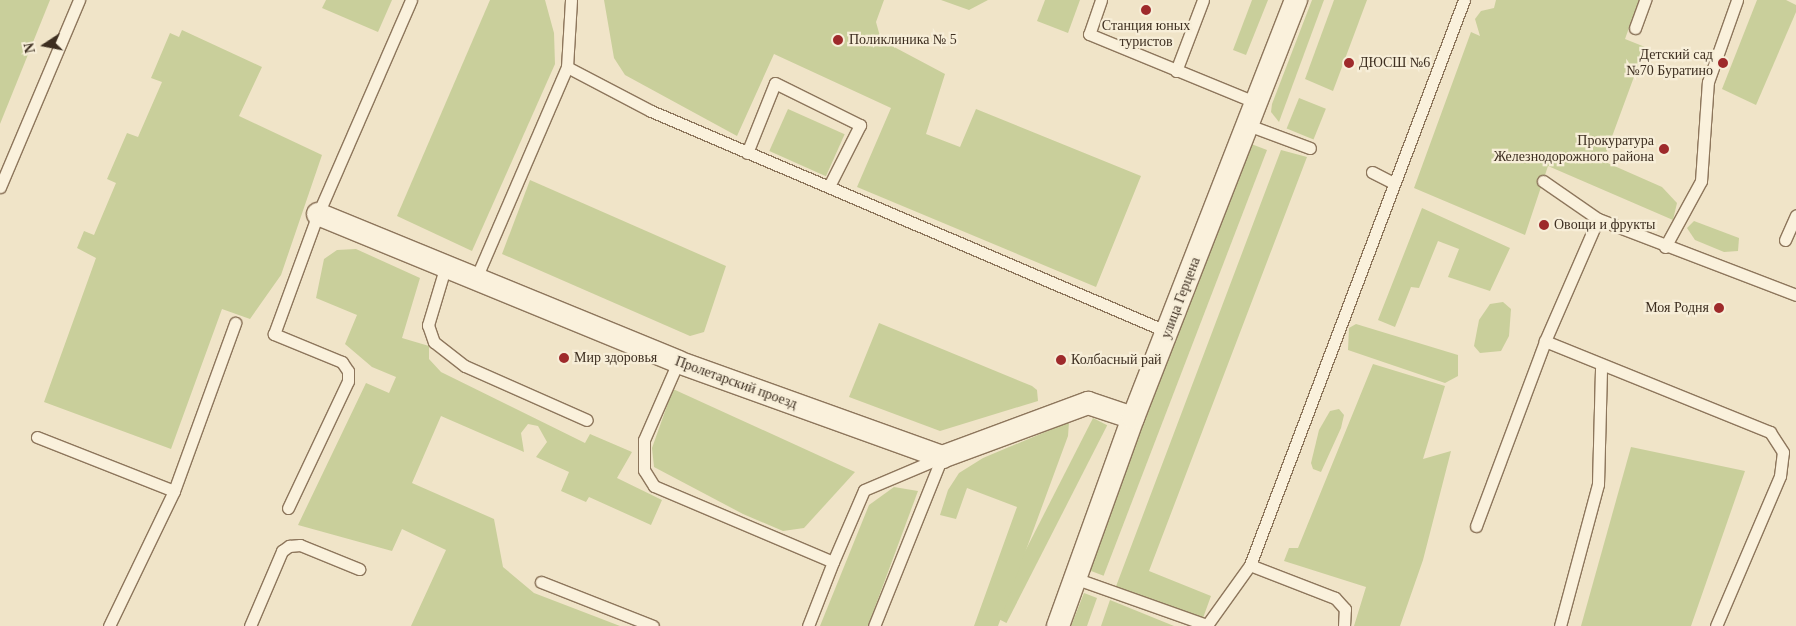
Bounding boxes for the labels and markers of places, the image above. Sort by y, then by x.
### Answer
marker: Станция юных туристов [1140,4,1152,16]
place label: Станция юных туристов [1102,18,1190,50]
place label: Поликлиника № 5 [849,32,957,48]
marker: Поликлиника № 5 [831,33,845,47]
place label: Детский сад №70 Буратино [1626,47,1713,80]
place label: ДЮСШ №6 [1359,55,1430,71]
marker: ДЮСШ №6 [1343,57,1355,69]
marker: Детский сад №70 Буратино [1717,57,1729,69]
place label: Прокуратура Железнодорожного района [1494,133,1654,166]
marker: Прокуратура Железнодорожного района [1658,143,1670,155]
place label: Овощи и фрукты [1554,217,1655,233]
marker: Овощи и фрукты [1538,219,1550,231]
place label: Моя Родня [1645,300,1709,316]
marker: Моя Родня [1713,302,1725,314]
place label: Мир здоровья [574,350,657,366]
marker: Мир здоровья [558,352,570,364]
place label: Колбасный рай [1071,352,1162,368]
marker: Колбасный рай [1055,354,1067,366]

